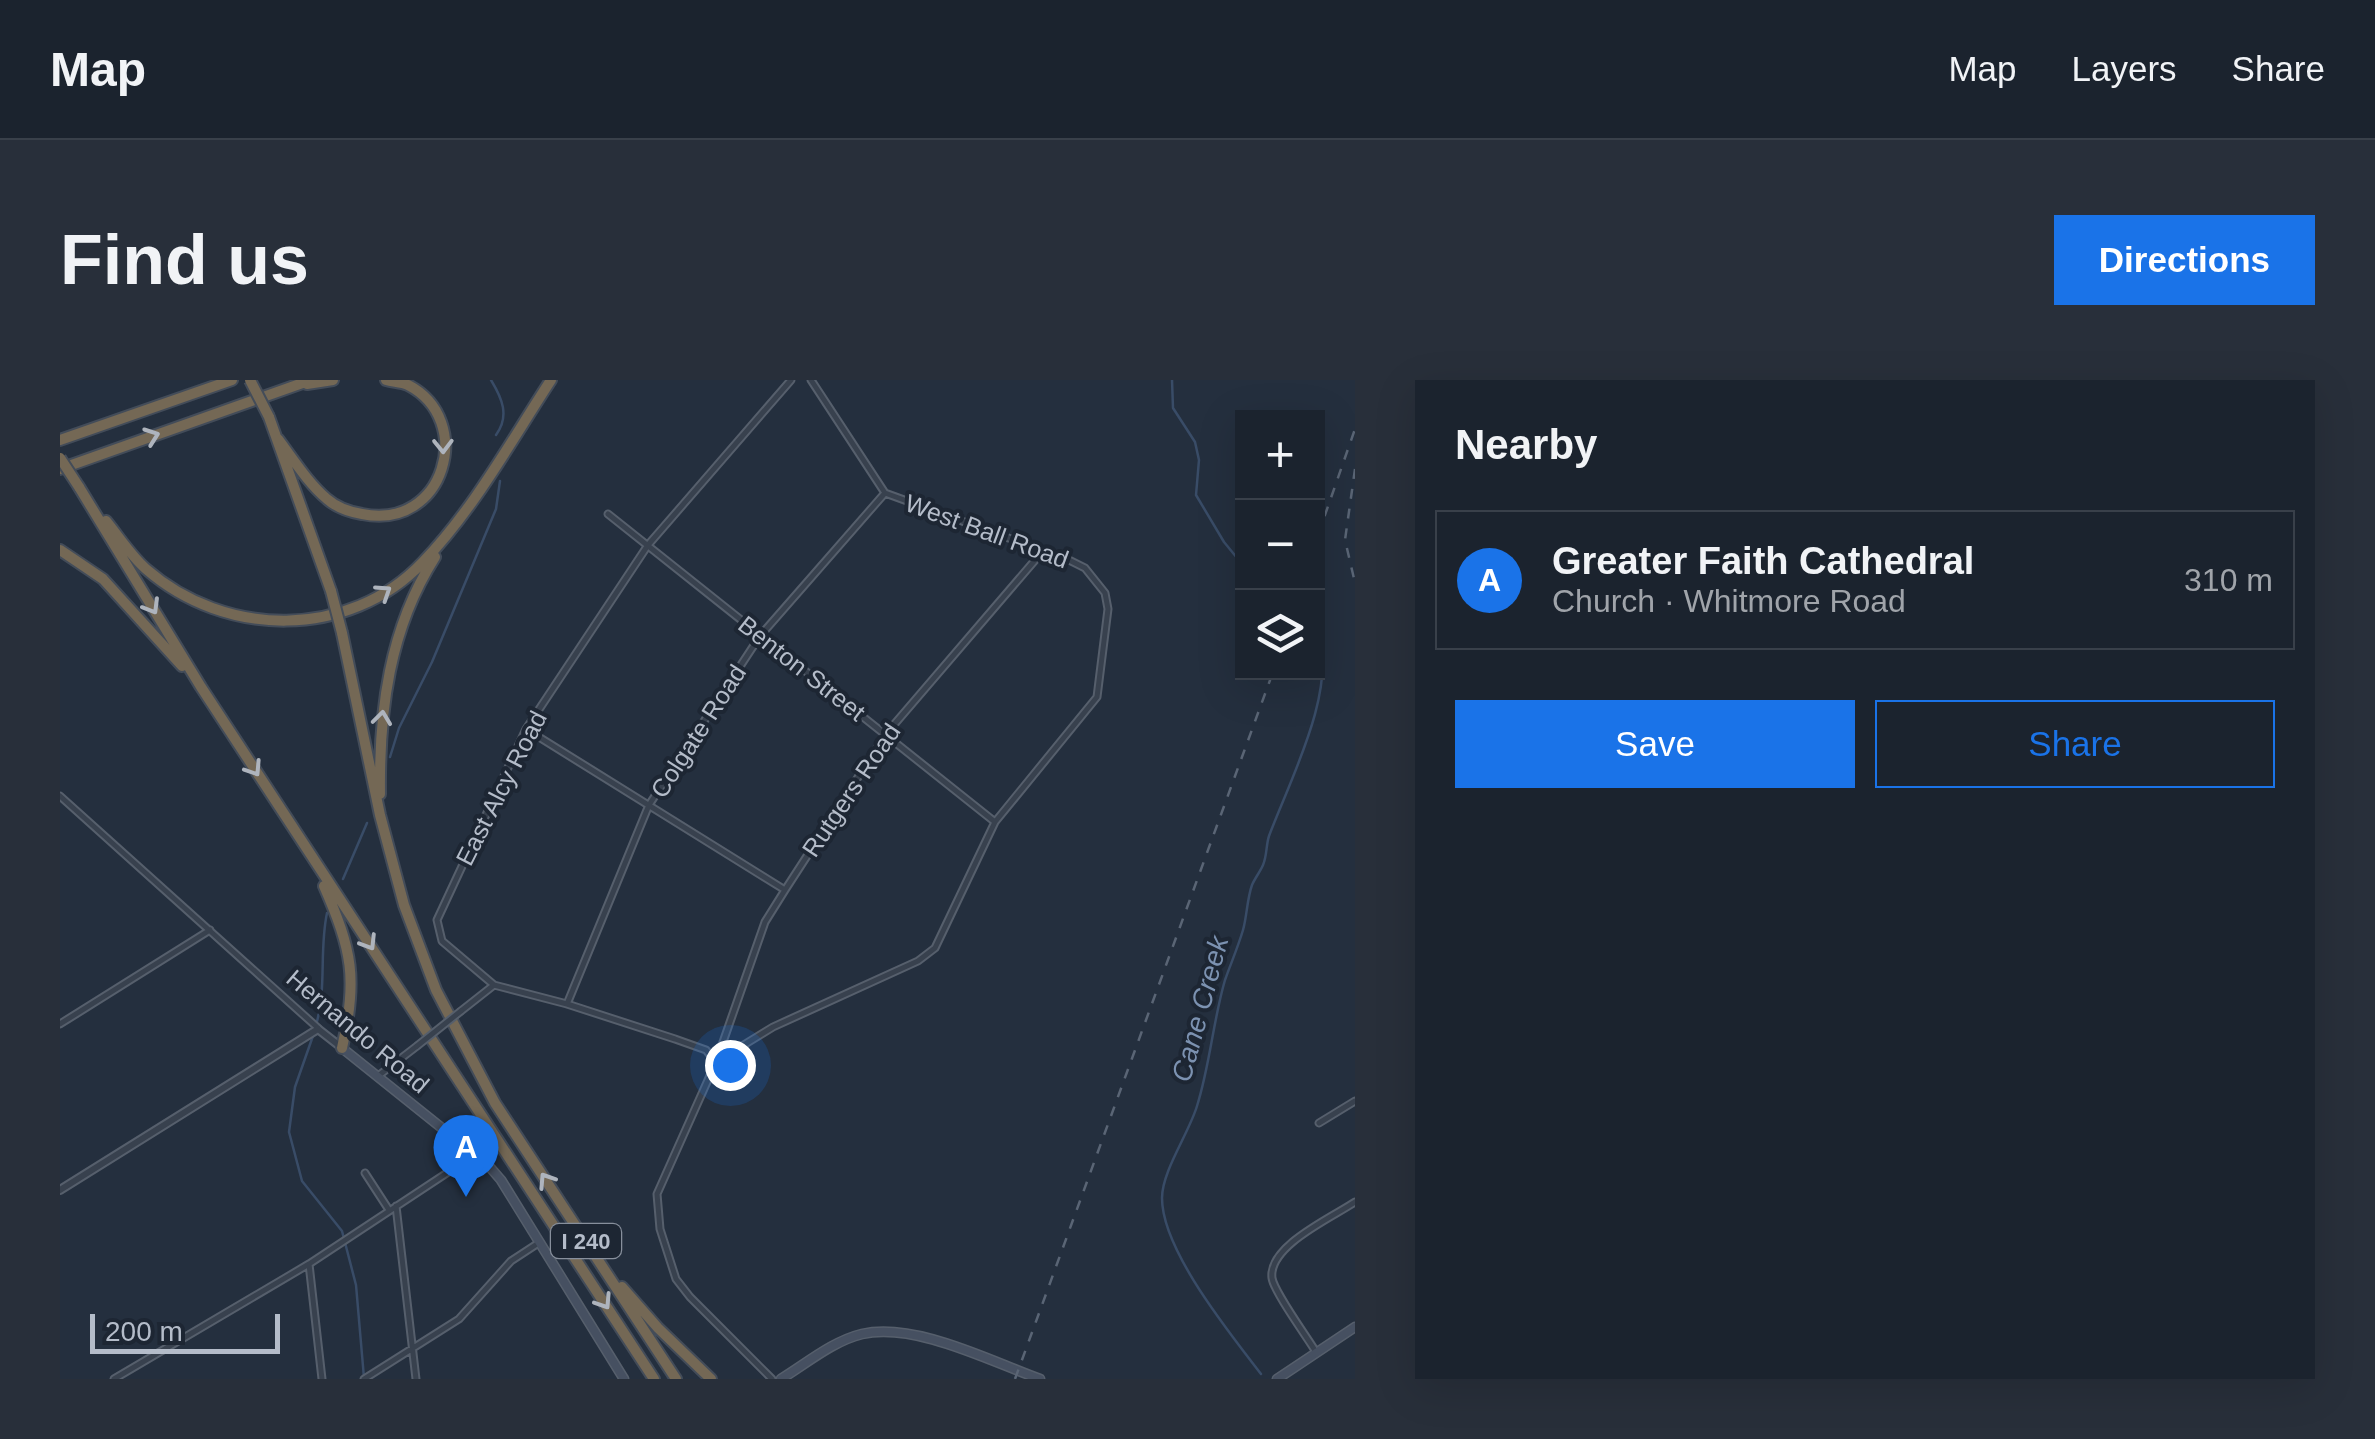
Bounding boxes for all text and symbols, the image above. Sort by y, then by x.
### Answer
text: Map [50,43,146,96]
text: Map [1948,49,2017,88]
text: Layers [2072,49,2177,88]
text: Share [2232,49,2325,88]
button: Directions [2054,215,2315,305]
text: Find us [60,221,309,299]
map controls [1235,410,1325,680]
button: + [1235,410,1325,500]
text: Nearby [1455,421,1597,468]
one-way arrow [142,427,159,448]
one-way arrow [432,439,454,454]
street label: West Ball Road [901,488,1073,574]
button: − [1235,500,1325,590]
text: Greater Faith Cathedral [1552,540,1974,582]
text: A [1478,562,1501,598]
text: 310 m [2184,562,2273,598]
text: Church · Whitmore Road [1552,583,1906,619]
one-way arrow [373,585,391,604]
button: layers [1235,590,1325,680]
one-way arrow [140,596,159,614]
street label: Benton Street [733,610,871,726]
street label: Colgate Road [645,659,751,803]
button: Save [1455,700,1855,788]
button: Share [1875,700,2275,788]
street label: East Alcy Road [450,706,552,870]
one-way arrow [370,710,391,726]
street label: Rutgers Road [796,718,906,862]
one-way arrow [242,758,261,776]
water label: Cane Creek [1166,931,1235,1085]
one-way arrow [356,932,375,950]
street label: Hernando Road [281,964,435,1098]
your location [705,1040,756,1091]
pin: A [434,1114,498,1197]
one-way arrow [540,1173,558,1192]
road number: I 240 [551,1224,621,1258]
one-way arrow [592,1292,611,1310]
scale bar [90,1309,280,1354]
text: 200 m [105,1316,183,1347]

